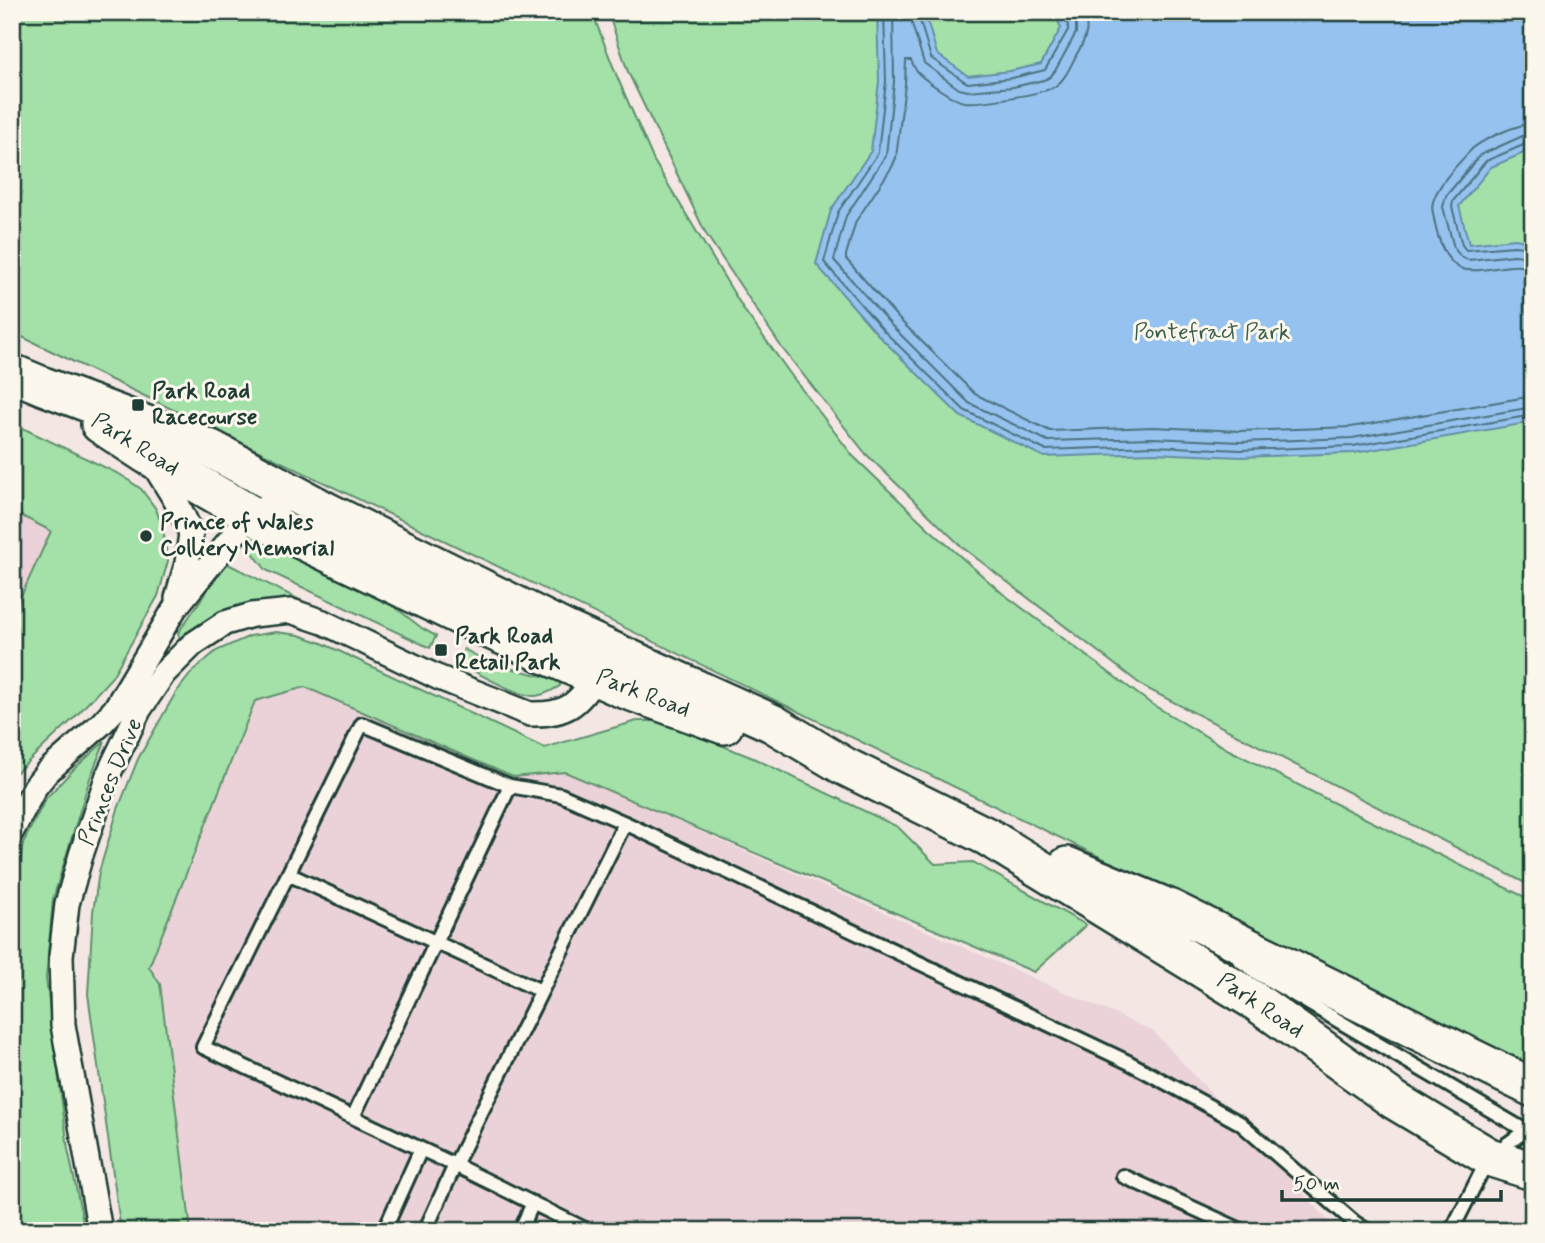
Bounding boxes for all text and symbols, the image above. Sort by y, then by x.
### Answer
park label: Pontefract Park [1134,318,1290,348]
place label: Park Road Racecourse [152,377,257,433]
marker: Park Road Racecourse [130,397,146,413]
street label: Park Road [85,406,185,484]
place label: Prince of Wales Colliery Memorial [160,508,334,564]
marker: Prince of Wales Colliery Memorial [138,528,154,544]
place label: Park Road Retail Park [455,622,561,678]
marker: Park Road Retail Park [433,642,449,658]
street label: Park Road [592,662,694,726]
street label: Princes Drive [72,714,150,850]
street label: Park Road [1211,966,1309,1046]
scale bar [1282,1159,1501,1203]
text: 50 m [1293,1170,1340,1198]

